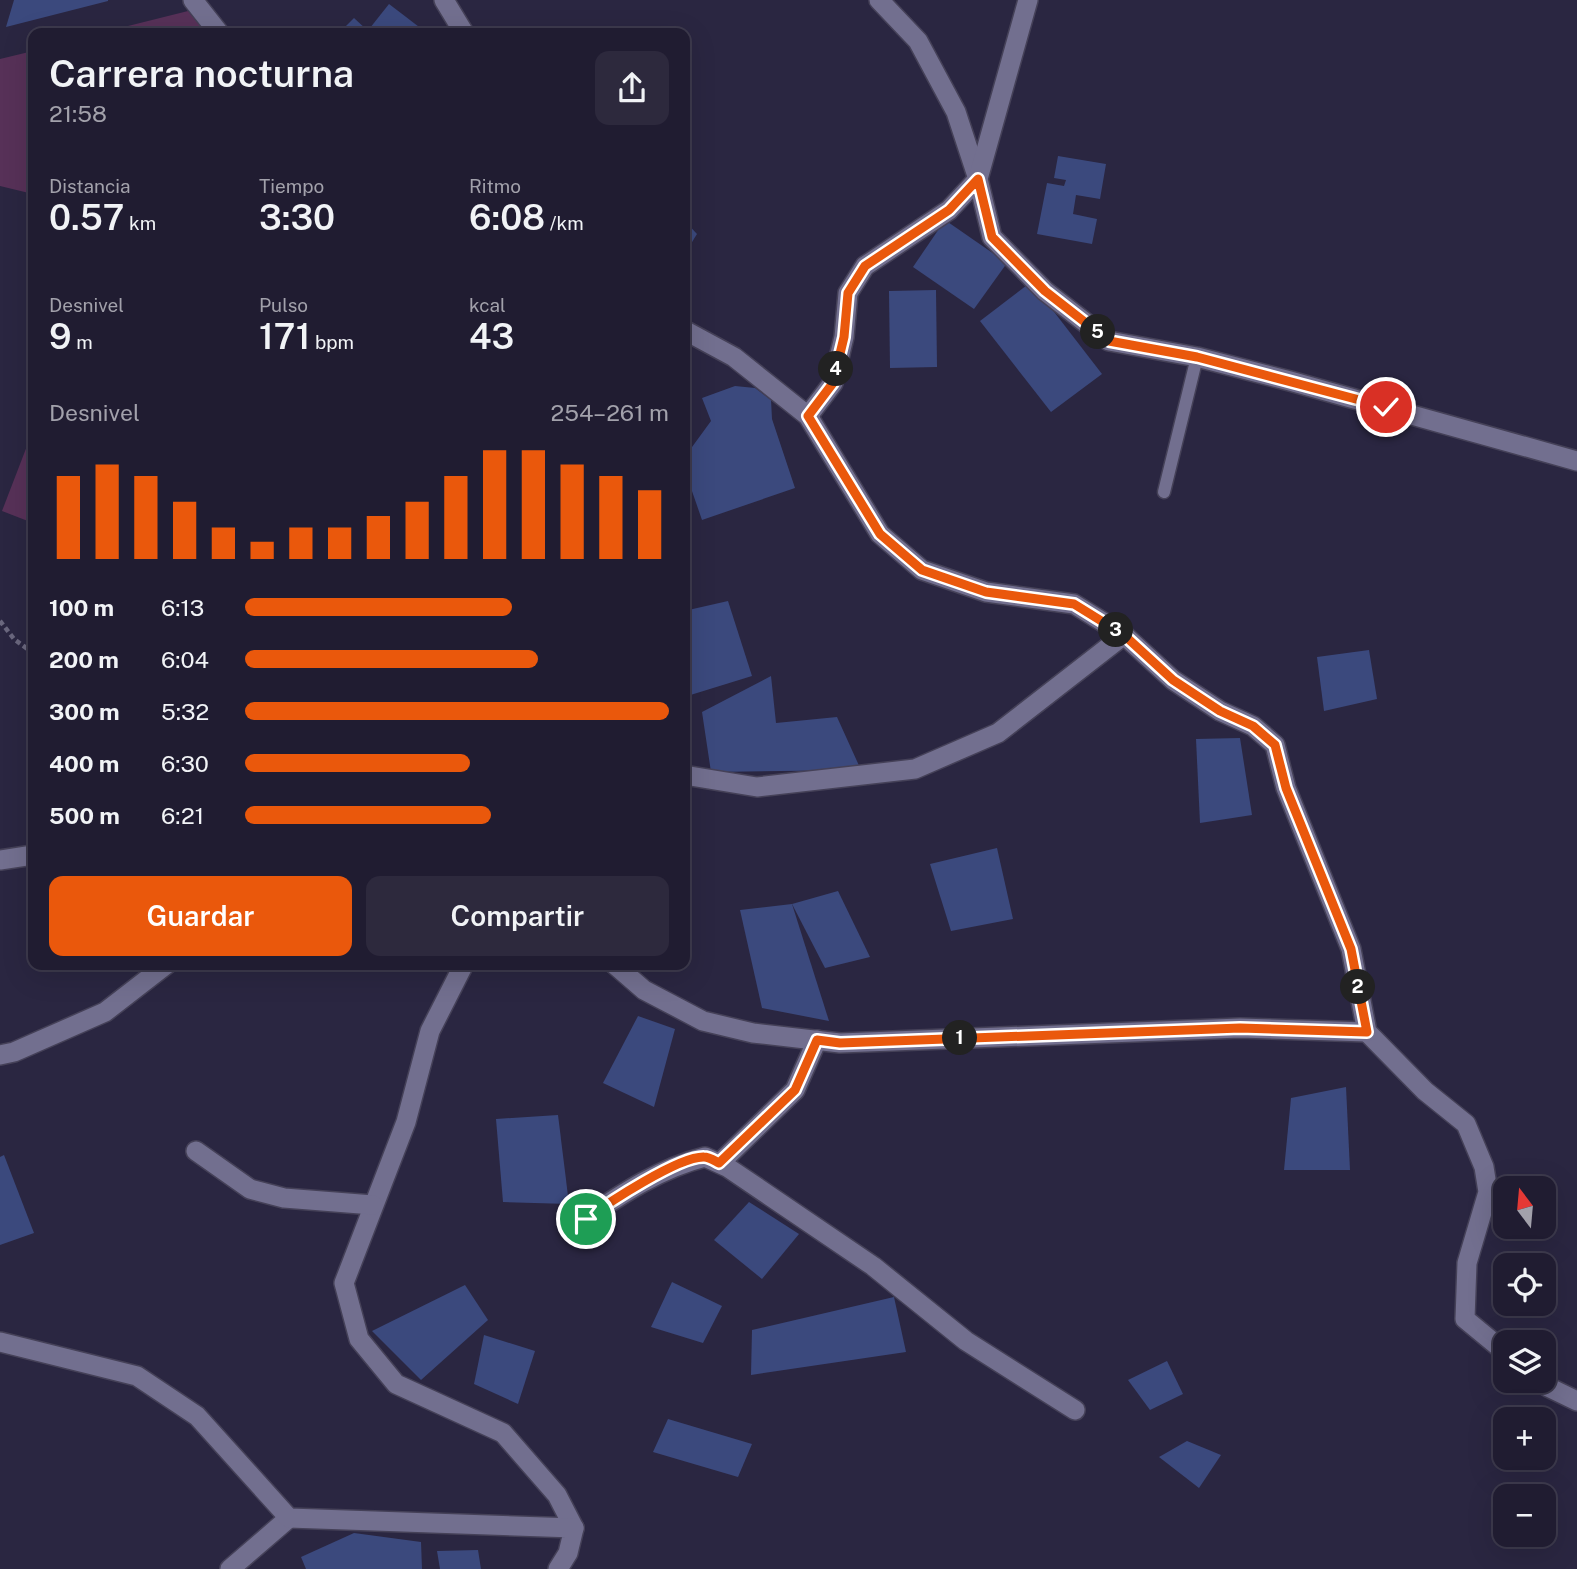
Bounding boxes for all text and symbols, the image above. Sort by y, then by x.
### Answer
text: Carrera nocturna [49,51,354,96]
button: share [595,51,669,125]
text: 21:58 [49,100,107,127]
text: Distancia [49,175,131,197]
text: Tiempo [259,175,324,197]
text: Ritmo [469,175,521,197]
text: 0.57 [49,197,124,238]
text: 3:30 [259,197,335,238]
text: 6:08 [469,197,545,238]
text: km [124,212,156,234]
text: /km [545,212,584,234]
text: Desnivel [49,294,124,316]
text: Pulso [259,294,308,316]
text: kcal [469,294,506,316]
pin: 5 [1080,314,1116,350]
text: 9 [49,316,72,357]
text: 171 [259,316,310,357]
text: 43 [469,316,514,357]
text: 5 [1091,320,1104,342]
text: m [72,331,93,353]
text: bpm [310,331,354,353]
pin: 4 [818,352,854,386]
text: 4 [829,357,842,379]
pin [1356,377,1416,437]
icon: check [1367,388,1405,426]
text: Desnivel [49,399,140,426]
text: 254–261 m [550,399,669,426]
text: 100 m [49,594,114,621]
text: 6:13 [161,594,204,621]
pin: 3 [1098,612,1134,648]
text: 3 [1109,618,1122,640]
text: 200 m [49,646,119,673]
text: 6:04 [161,646,209,673]
text: 300 m [49,698,120,725]
text: 5:32 [161,698,209,725]
text: 400 m [49,750,119,777]
text: 6:30 [161,750,209,777]
text: 500 m [49,802,120,829]
text: 6:21 [161,802,204,829]
button: Guardar [49,876,352,956]
button: Compartir [366,876,669,956]
pin: 2 [1340,970,1376,1004]
text: 2 [1351,975,1364,997]
pin: 1 [942,1020,978,1056]
text: 1 [955,1026,964,1048]
north arrow [1493,1176,1556,1239]
map controls [1493,1176,1556,1547]
pin [556,1189,616,1249]
icon: arrive [567,1200,605,1238]
button: locate [1493,1253,1556,1316]
button: layers [1493,1330,1556,1393]
button: + [1493,1407,1556,1470]
button: − [1493,1484,1556,1547]

